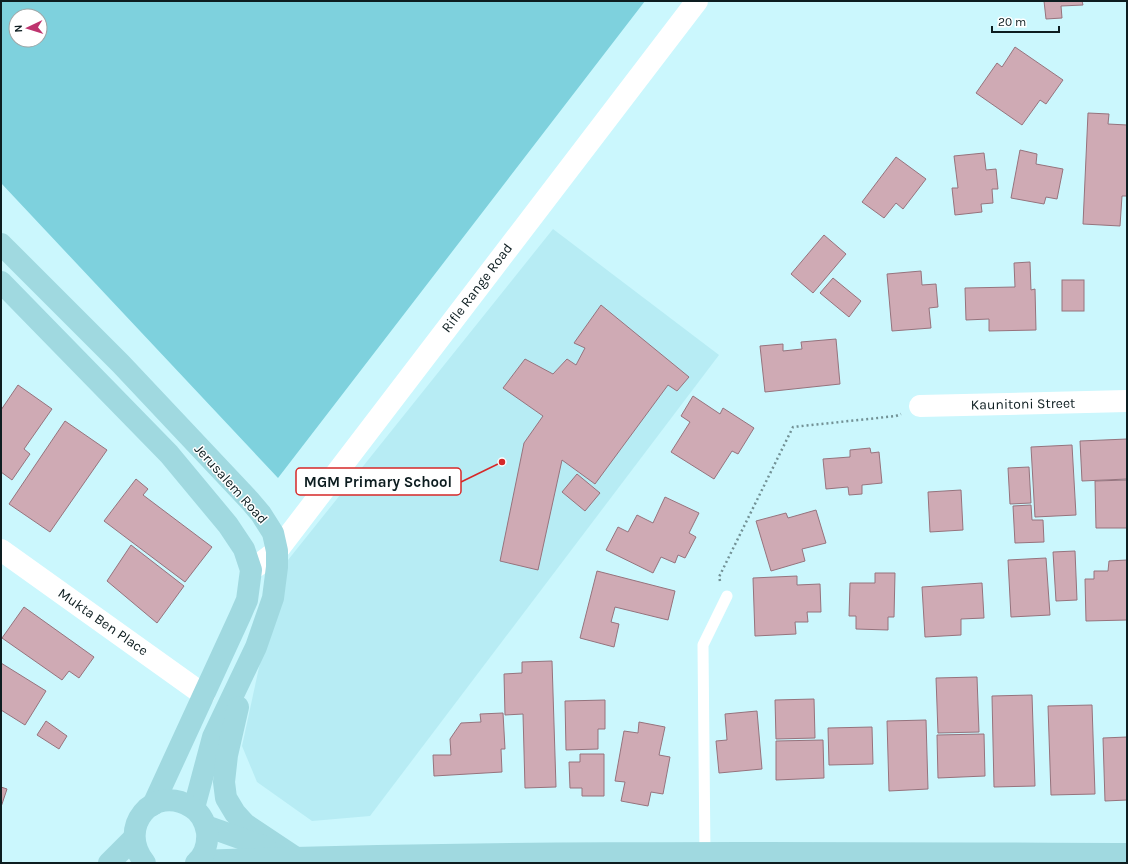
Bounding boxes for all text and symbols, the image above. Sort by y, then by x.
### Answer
north arrow [8,8,48,48]
scale bar [992,8,1059,34]
text: 20 m [998,15,1026,29]
text: N [12,24,25,33]
street label: Rifle Range Road [438,240,516,336]
street label: Kaunitoni Street [971,395,1075,413]
street label: Jerusalem Road [191,441,271,527]
callout: MGM Primary School [296,468,461,495]
text: MGM Primary School [304,473,452,491]
street label: Mukta Ben Place [55,585,151,659]

